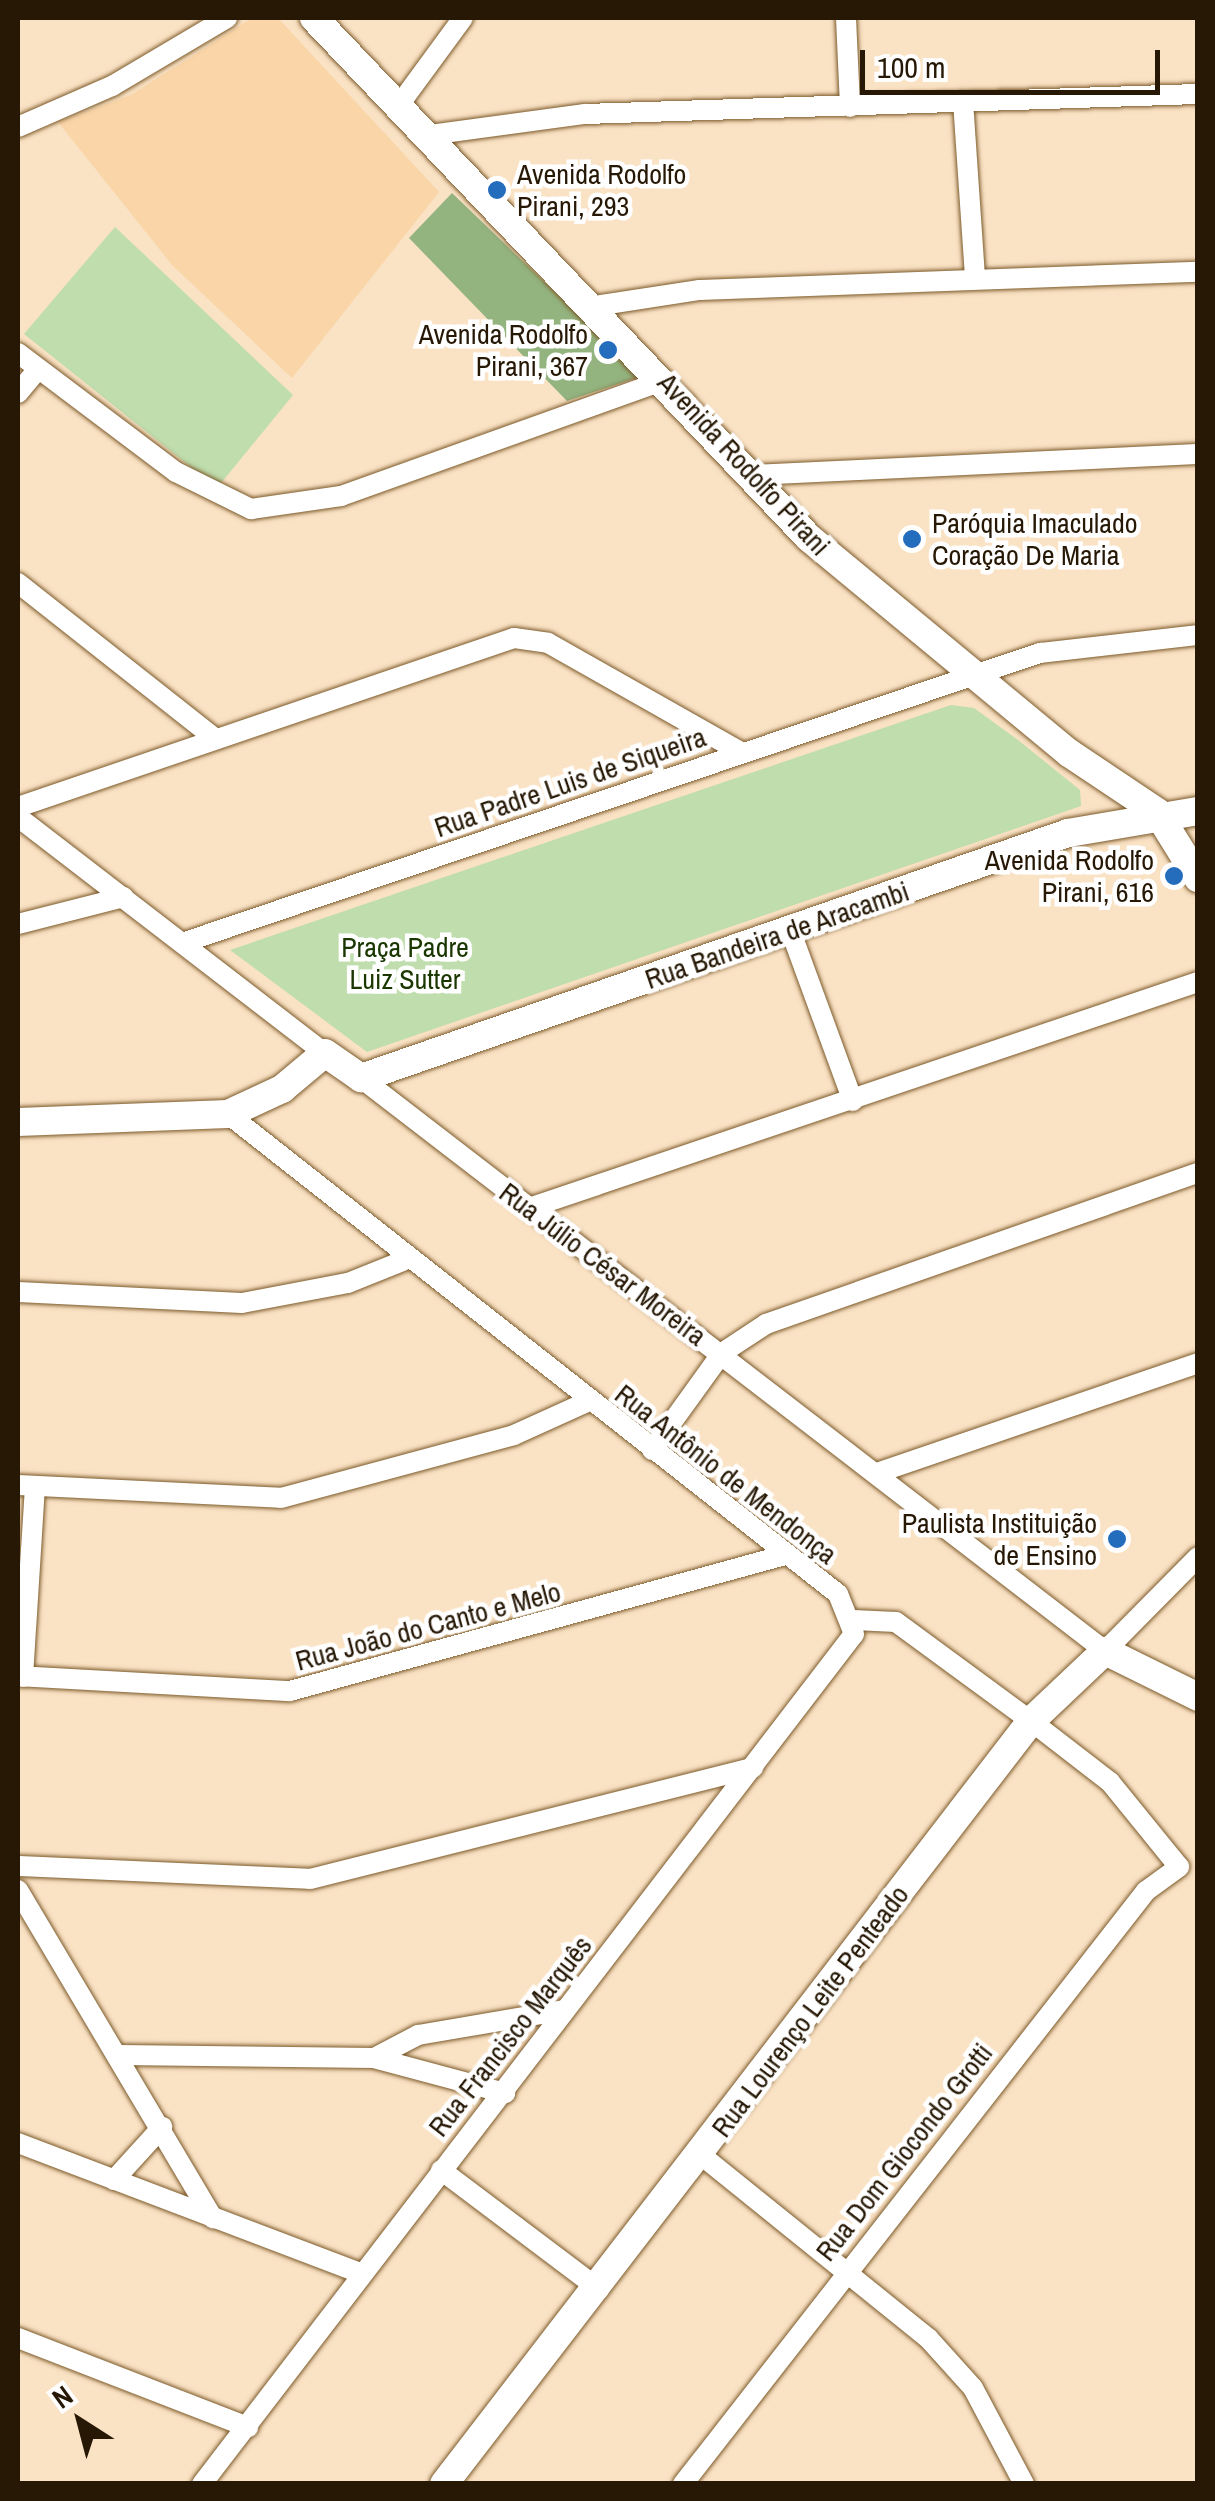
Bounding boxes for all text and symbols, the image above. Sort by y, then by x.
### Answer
scale bar [865,30,1165,92]
text: 100 m [877,47,945,87]
place label: Avenida Rodolfo Pirani, 293 [517,157,686,223]
marker: Avenida Rodolfo Pirani, 293 [486,179,508,201]
place label: Avenida Rodolfo Pirani, 367 [419,317,588,383]
marker: Avenida Rodolfo Pirani, 367 [597,339,619,361]
street label: Avenida Rodolfo Pirani [651,366,837,562]
place label: Paróquia Imaculado Coração De Maria [932,506,1137,572]
marker: Paróquia Imaculado Coração De Maria [901,528,923,550]
street label: Rua Padre Luis de Siqueira [430,720,710,844]
place label: Avenida Rodolfo Pirani, 616 [985,843,1154,909]
marker: Avenida Rodolfo Pirani, 616 [1163,865,1185,887]
street label: Rua Bandeira de Aracambi [640,874,914,996]
park label: Praça Padre Luiz Sutter [341,930,469,996]
street label: Rua Júlio César Moreira [493,1175,713,1353]
street label: Rua Antônio de Mendonça [608,1377,844,1571]
place label: Paulista Instituição de Ensino [902,1506,1097,1572]
marker: Paulista Instituição de Ensino [1106,1528,1128,1550]
street label: Rua João do Canto e Melo [292,1574,564,1678]
street label: Rua Lourenço Leite Penteado [704,1879,916,2143]
street label: Rua Francisco Marquês [421,1929,599,2143]
street label: Rua Dom Giocondo Grotti [809,2037,999,2267]
north arrow [30,2371,130,2471]
text: N [44,2376,80,2417]

